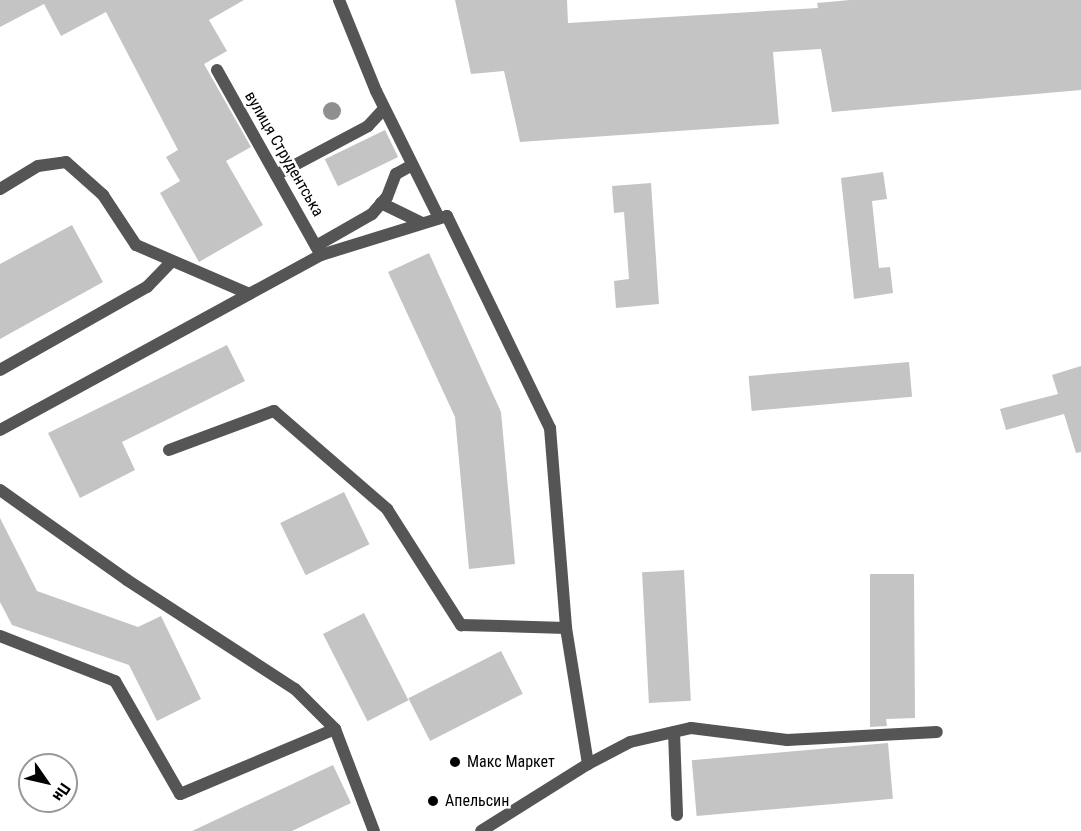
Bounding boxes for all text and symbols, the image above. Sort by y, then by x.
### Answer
street label: вулиця Струдентська [240,88,328,220]
place label: Макс Маркет [467,752,555,772]
north arrow [18,753,78,813]
marker: Макс Маркет [448,755,462,769]
text: Пн [49,780,75,805]
place label: Апельсин [445,791,509,811]
marker: Апельсин [426,794,440,808]

